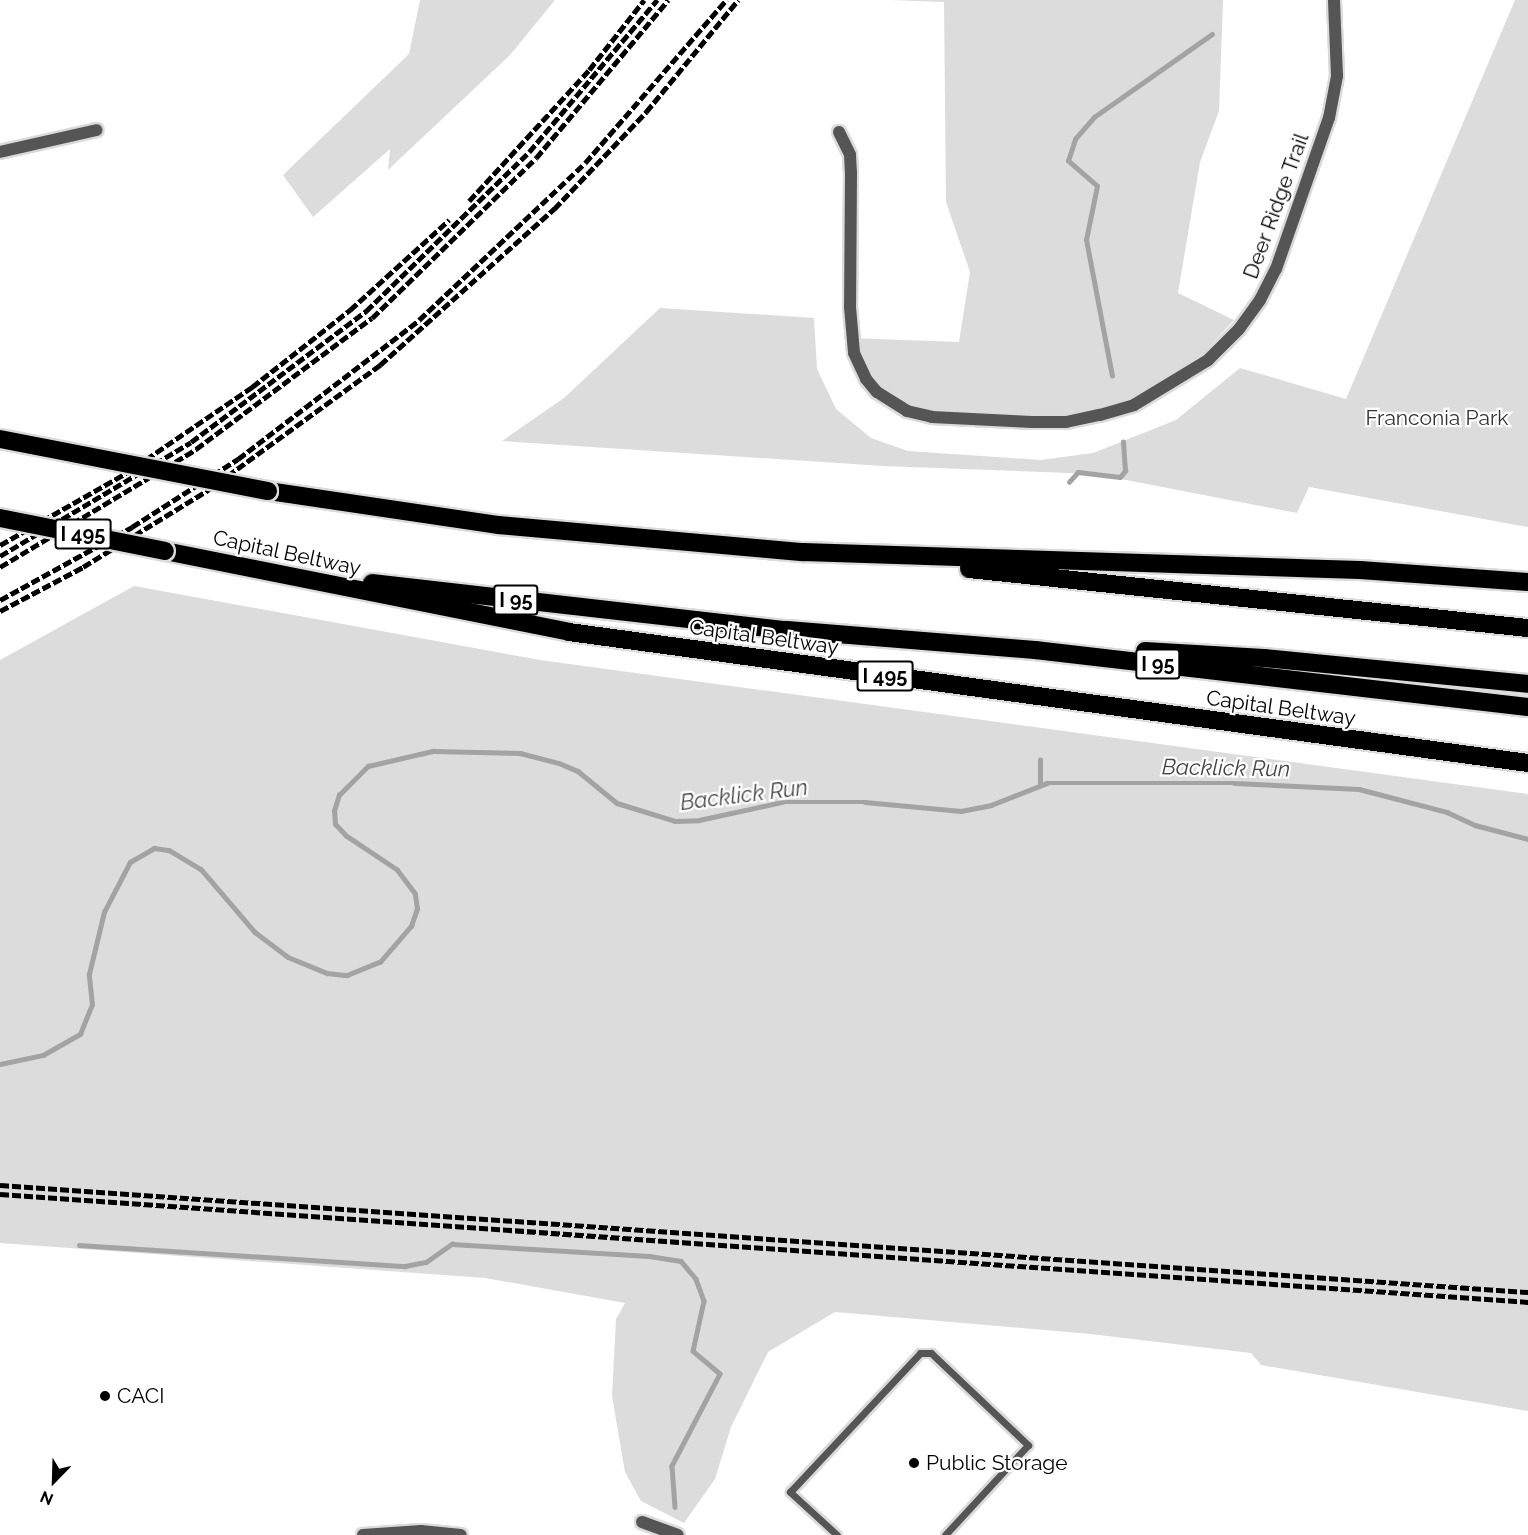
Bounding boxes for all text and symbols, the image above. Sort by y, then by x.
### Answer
street label: Deer Ridge Trail [1238,129,1314,283]
park label: Franconia Park [1365,405,1509,431]
road number: I 495 [54,517,112,551]
street label: Capital Beltway [210,525,364,581]
road number: I 95 [492,583,540,617]
street label: Capital Beltway [687,614,841,660]
road number: I 95 [1134,647,1182,681]
road number: I 495 [856,659,914,693]
street label: Capital Beltway [1204,685,1358,731]
water label: Backlick Run [1162,754,1290,782]
water label: Backlick Run [679,774,809,816]
place label: CACI [117,1383,164,1409]
marker: CACI [98,1389,112,1403]
place label: Public Storage [926,1450,1068,1476]
north arrow [24,1451,84,1511]
marker: Public Storage [907,1456,921,1470]
text: N [37,1487,56,1509]

